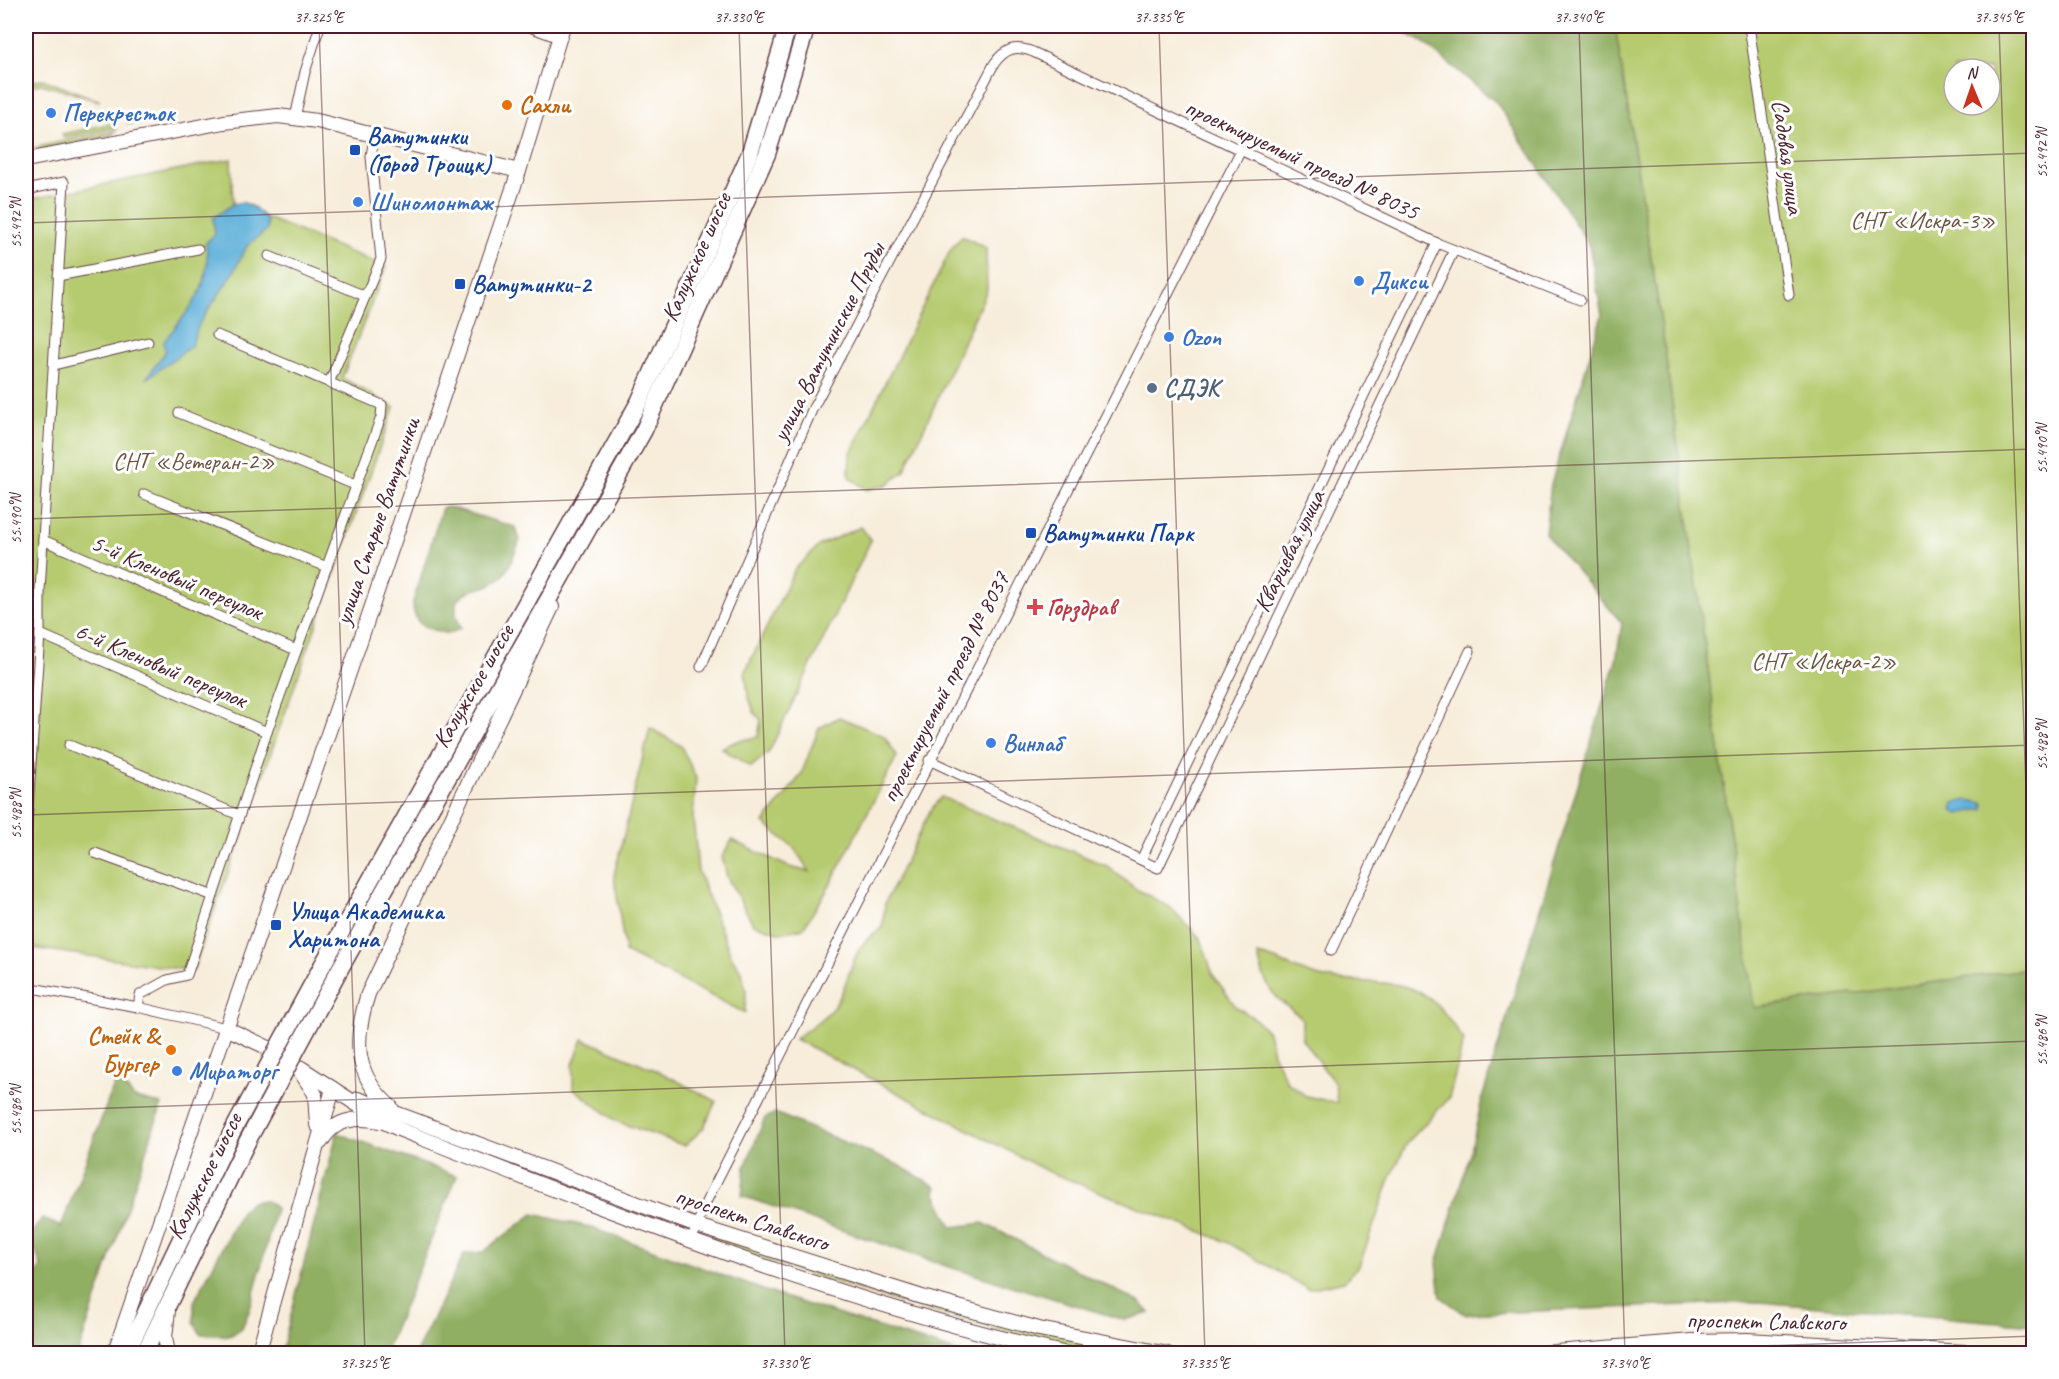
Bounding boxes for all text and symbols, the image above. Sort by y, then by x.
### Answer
text: 37.325°E [295,8,346,27]
text: 37.330°E [715,8,766,27]
text: 37.335°E [1135,8,1186,27]
text: 37.340°E [1555,8,1606,27]
text: 37.345°E [1975,8,2026,27]
north arrow [1942,57,2002,117]
text: N [1966,63,1980,83]
place label: Сахли [519,90,572,120]
street label: проектируемый проезд № 8035 [1180,92,1425,227]
place label: Перекресток [63,98,177,128]
marker: Сахли [500,98,514,112]
street label: Садовая улица [1765,98,1811,218]
marker: Перекресток [44,106,58,120]
place label: Ватутинки (Город Троицк) [367,121,493,179]
text: 55.492°N [2033,125,2052,178]
marker: Ватутинки (Город Троицк) [348,143,362,157]
street label: Калужское шоссе [654,186,739,326]
place label: Шиномонтаж [370,187,495,217]
text: 55.492°N [7,195,26,248]
marker: Шиномонтаж [351,195,365,209]
park label: СНТ «Искра-3» [1850,205,1996,235]
street label: улица Ватутинские Пруды [764,235,892,448]
place label: Дикси [1371,266,1429,296]
place label: Ватутинки-2 [472,269,593,299]
marker: Дикси [1352,274,1366,288]
marker: Ватутинки-2 [453,277,467,291]
place label: Ozon [1181,322,1222,352]
marker: Ozon [1162,330,1176,344]
place label: СДЭК [1164,373,1224,403]
marker: СДЭК [1145,381,1159,395]
street label: улица Старые Ватутинки [327,412,427,630]
text: 55.490°N [2033,421,2052,474]
park label: СНТ «Ветеран-2» [113,446,275,476]
street label: Кварцевая улица [1247,484,1332,617]
text: 55.490°N [7,491,26,544]
place label: Ватутинки Парк [1043,518,1196,548]
marker: Ватутинки Парк [1024,526,1038,540]
street label: 5-й Кленовый переулок [87,527,269,627]
street label: проектируемый проезд № 8037 [874,566,1017,807]
place label: Горздрав [1047,592,1120,623]
marker: Горздрав [1028,600,1042,614]
street label: 6-й Кленовый переулок [71,615,253,715]
street label: Калужское шоссе [426,617,522,753]
park label: СНТ «Искра-2» [1751,646,1897,676]
text: 55.488°N [2033,717,2052,770]
place label: Винлаб [1003,728,1067,758]
marker: Винлаб [984,736,998,750]
text: 55.488°N [7,786,26,839]
place label: Улица Академика Харитона [288,896,446,954]
marker: Улица Академика Харитона [269,918,283,932]
text: 55.486°N [2033,1013,2052,1066]
place label: Стейк & Бургер [88,1021,162,1079]
marker: Стейк & Бургер [164,1043,178,1057]
place label: Мираторг [189,1056,281,1086]
marker: Мираторг [170,1064,184,1078]
text: 55.486°N [7,1082,26,1135]
street label: Калужское шоссе [159,1106,250,1244]
street label: проспект Славского [672,1180,835,1259]
street label: проспект Славского [1686,1305,1848,1337]
text: 37.325°E [341,1354,392,1373]
text: 37.330°E [761,1354,812,1373]
text: 37.335°E [1181,1354,1232,1373]
text: 37.340°E [1601,1354,1652,1373]

